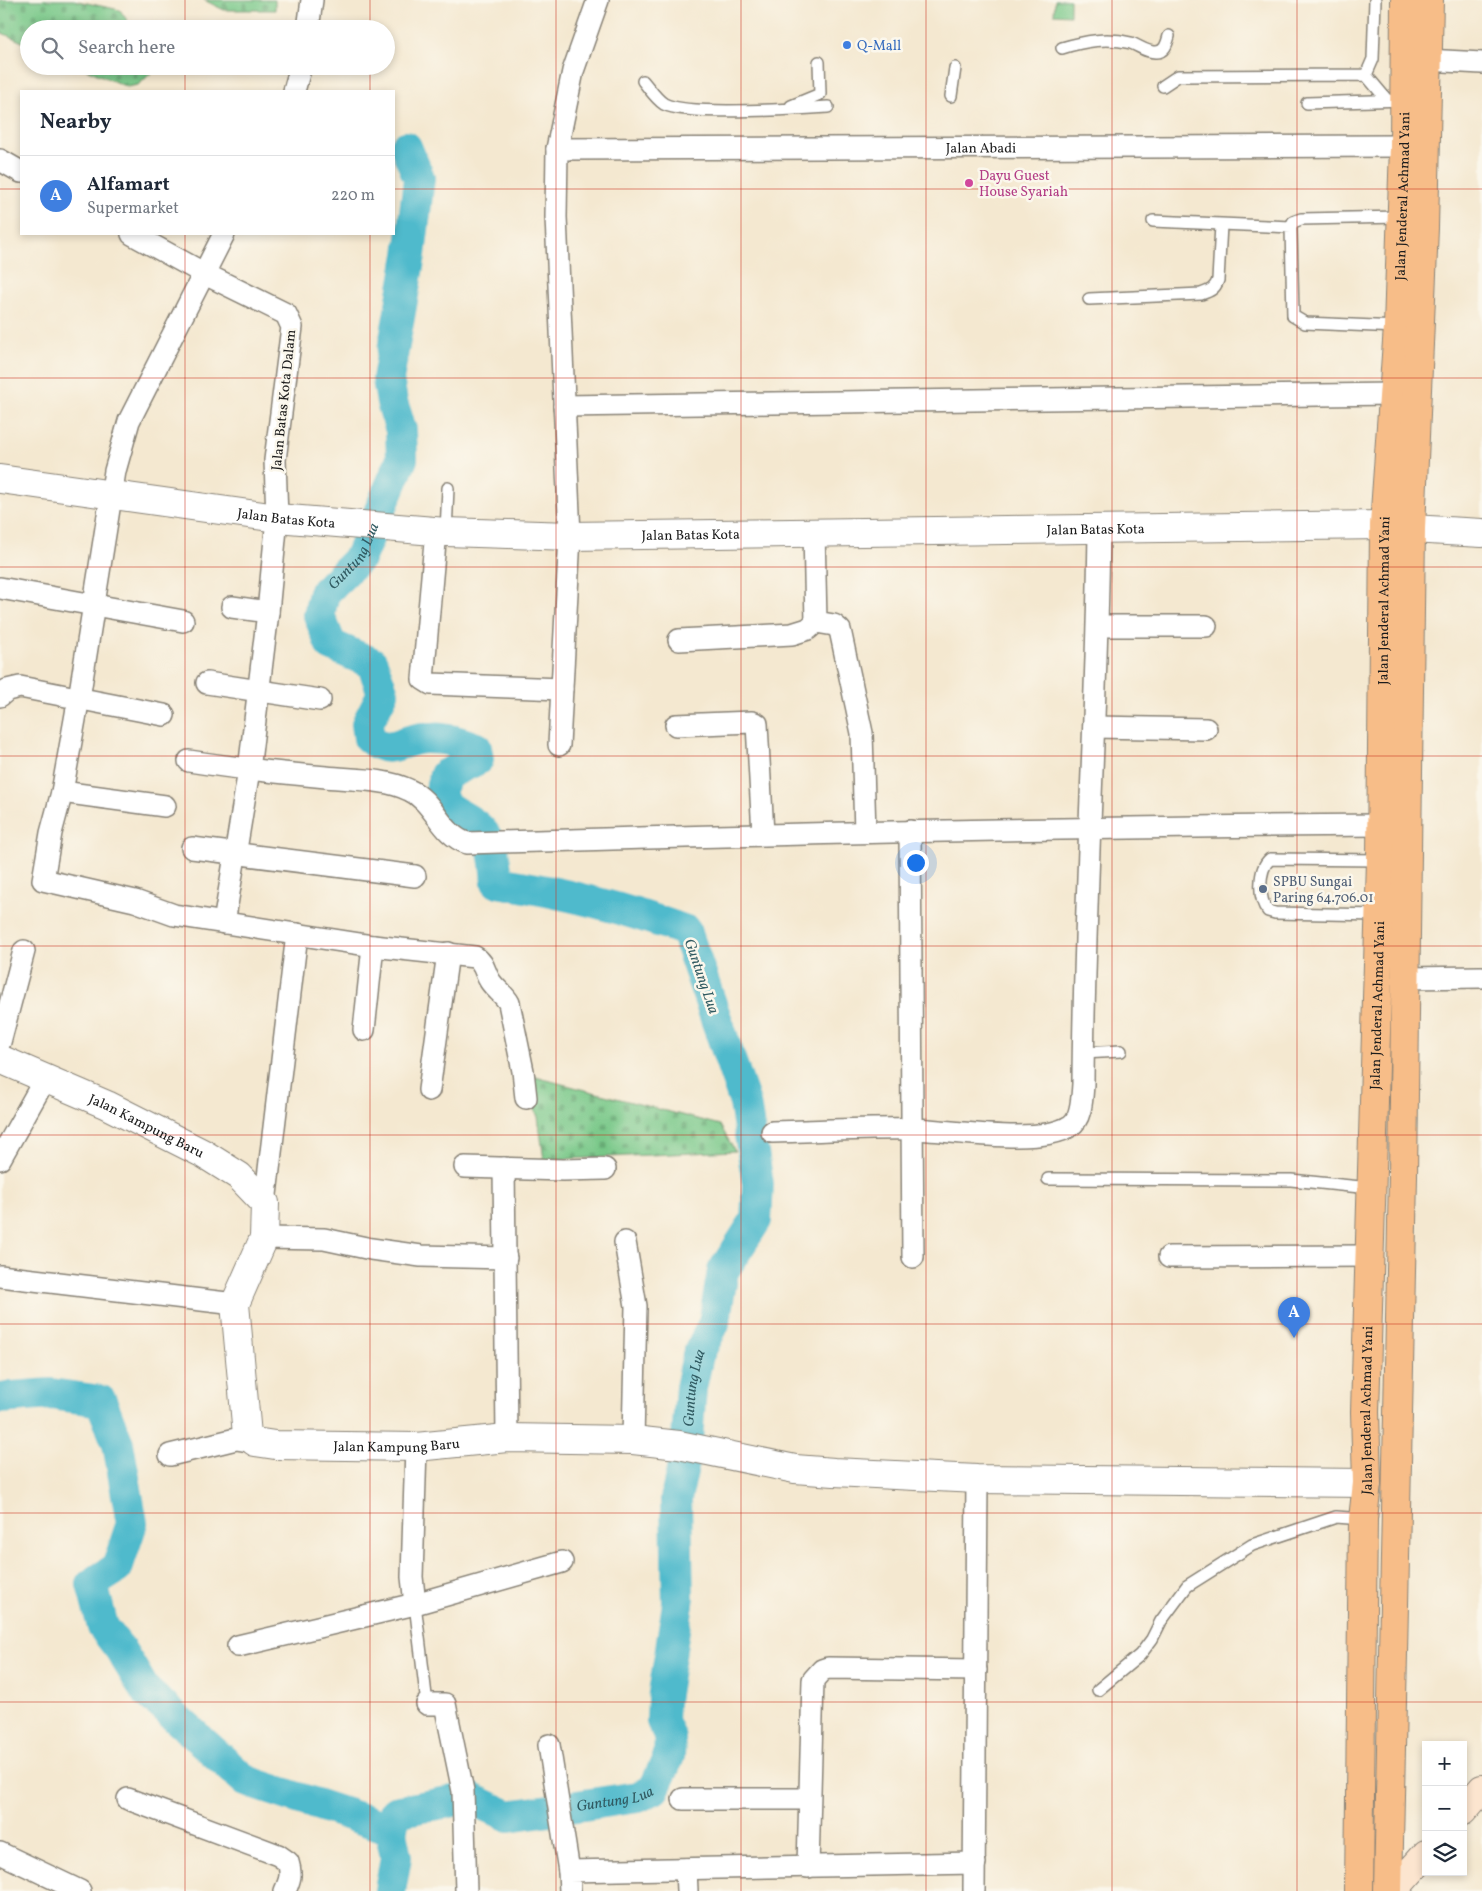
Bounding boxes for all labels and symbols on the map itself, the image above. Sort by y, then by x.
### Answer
place label: Q-Mall [857,37,901,56]
marker: Q-Mall [841,39,853,51]
street label: Jalan Jenderal Achmad Yani [1392,112,1415,281]
street label: Jalan Abadi [946,139,1016,159]
place label: Dayu Guest House Syariah [979,167,1068,202]
marker: Dayu Guest House Syariah [963,177,975,189]
street label: Jalan Batas Kota Dalam [268,329,301,472]
street label: Jalan Batas Kota [236,505,336,534]
street label: Jalan Jenderal Achmad Yani [1375,515,1396,685]
water label: Guntung Lua [324,520,385,595]
street label: Jalan Batas Kota [1046,520,1145,541]
street label: Jalan Batas Kota [641,526,740,546]
your location [903,850,929,876]
place label: SPBU Sungai Paring 64.706.01 [1273,873,1374,908]
marker: SPBU Sungai Paring 64.706.01 [1257,883,1269,895]
street label: Jalan Jenderal Achmad Yani [1366,921,1390,1090]
water label: Guntung Lua [678,936,723,1017]
street label: Jalan Kampung Baru [85,1090,207,1163]
pin: A [1278,1297,1310,1338]
street label: Jalan Jenderal Achmad Yani [1357,1326,1378,1496]
water label: Guntung Lua [679,1346,711,1427]
street label: Jalan Kampung Baru [333,1435,461,1458]
water label: Guntung Lua [575,1782,658,1818]

